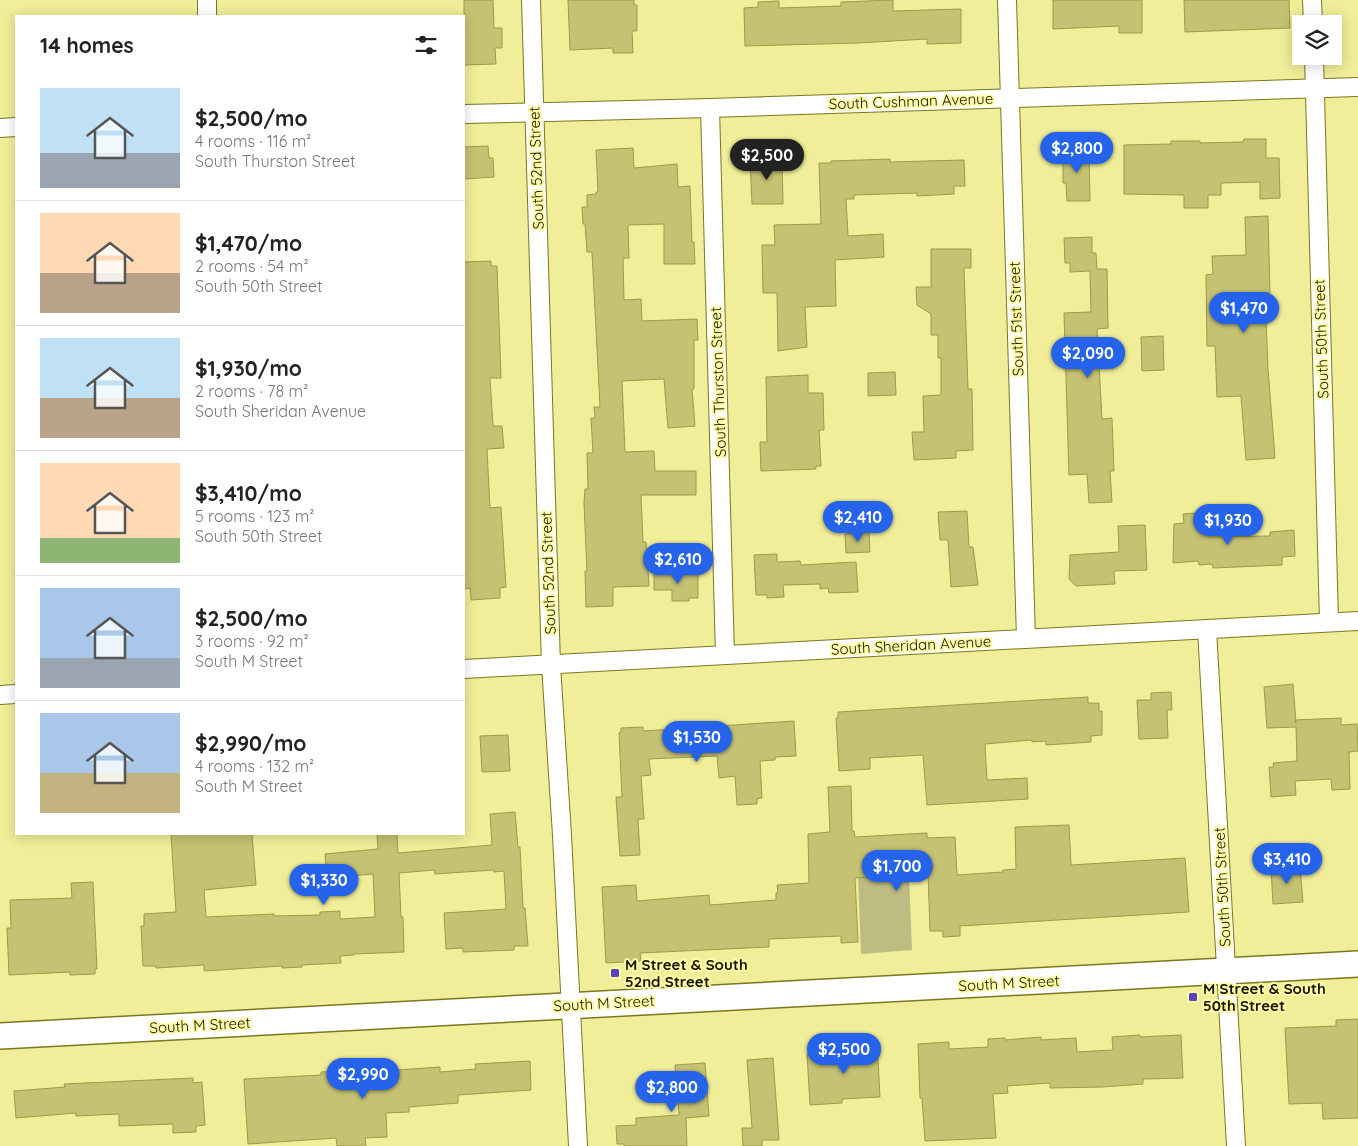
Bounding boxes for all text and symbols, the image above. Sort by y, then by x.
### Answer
map controls [1292,15,1342,65]
button: layers [1292,15,1342,65]
icon: filters [412,31,440,59]
text: 14 homes [40,32,134,58]
street label: South Cushman Avenue [828,89,994,113]
text: $2,500/mo [195,105,308,131]
street label: South 52nd Street [524,106,548,230]
icon: home [80,108,140,168]
text: 4 rooms · 116 m² [195,131,311,151]
pin: $2,800 [1036,132,1118,174]
pin: $2,500 [726,138,808,181]
text: $2,800 [1051,138,1103,158]
text: $2,500 [741,145,793,165]
text: South Thurston Street [195,151,356,171]
text: $1,470/mo [195,230,302,256]
icon: home [80,233,140,293]
text: 2 rooms · 54 m² [195,256,309,276]
street label: South 51st Street [1005,261,1027,377]
text: South 50th Street [195,276,323,296]
street label: South 50th Street [1309,279,1333,399]
pin: $1,470 [1203,292,1285,334]
text: $1,470 [1220,298,1268,318]
street label: South Thurston Street [706,306,730,458]
pin: $2,090 [1047,336,1129,379]
text: $2,090 [1062,343,1114,363]
text: $1,930/mo [195,355,302,381]
icon: home [80,358,140,418]
text: 2 rooms · 78 m² [195,381,308,401]
text: South Sheridan Avenue [195,401,366,421]
text: $3,410/mo [195,480,302,506]
icon: home [80,483,140,543]
pin: $2,410 [817,500,899,543]
pin: $1,930 [1187,504,1269,546]
text: 5 rooms · 123 m² [195,506,314,526]
text: $2,410 [834,507,882,527]
text: $1,930 [1204,510,1252,530]
street label: South 52nd Street [536,511,560,635]
text: South 50th Street [195,526,323,546]
pin: $2,610 [637,542,719,585]
text: $2,610 [654,549,702,569]
text: $2,500/mo [195,605,308,631]
icon: home [80,608,140,668]
text: 3 rooms · 92 m² [195,631,309,651]
street label: South Sheridan Avenue [830,631,992,659]
text: South M Street [195,651,303,671]
pin: $1,530 [656,720,738,763]
text: $1,530 [673,727,721,747]
text: $2,990/mo [195,730,306,756]
icon: home [80,733,140,793]
text: 4 rooms · 132 m² [195,756,314,776]
text: South M Street [195,776,303,796]
street label: South 50th Street [1209,827,1235,947]
pin: $3,410 [1246,842,1328,885]
text: $3,410 [1263,849,1311,869]
pin: $1,700 [856,850,938,892]
text: $1,700 [873,856,921,876]
pin: $1,330 [283,864,365,906]
text: $1,330 [300,870,348,890]
place label: M Street & South 52nd Street [625,955,748,991]
marker: M Street & South 52nd Street [609,967,621,979]
street label: South M Street [958,971,1060,995]
place label: M Street & South 50th Street [1203,979,1326,1015]
street label: South M Street [553,991,655,1015]
marker: M Street & South 50th Street [1187,991,1199,1003]
street label: South M Street [149,1013,251,1037]
pin: $2,500 [803,1032,885,1075]
text: $2,500 [818,1039,870,1059]
pin: $2,990 [322,1058,404,1100]
text: $2,990 [337,1064,389,1084]
pin: $2,800 [631,1070,713,1113]
text: $2,800 [646,1077,698,1097]

